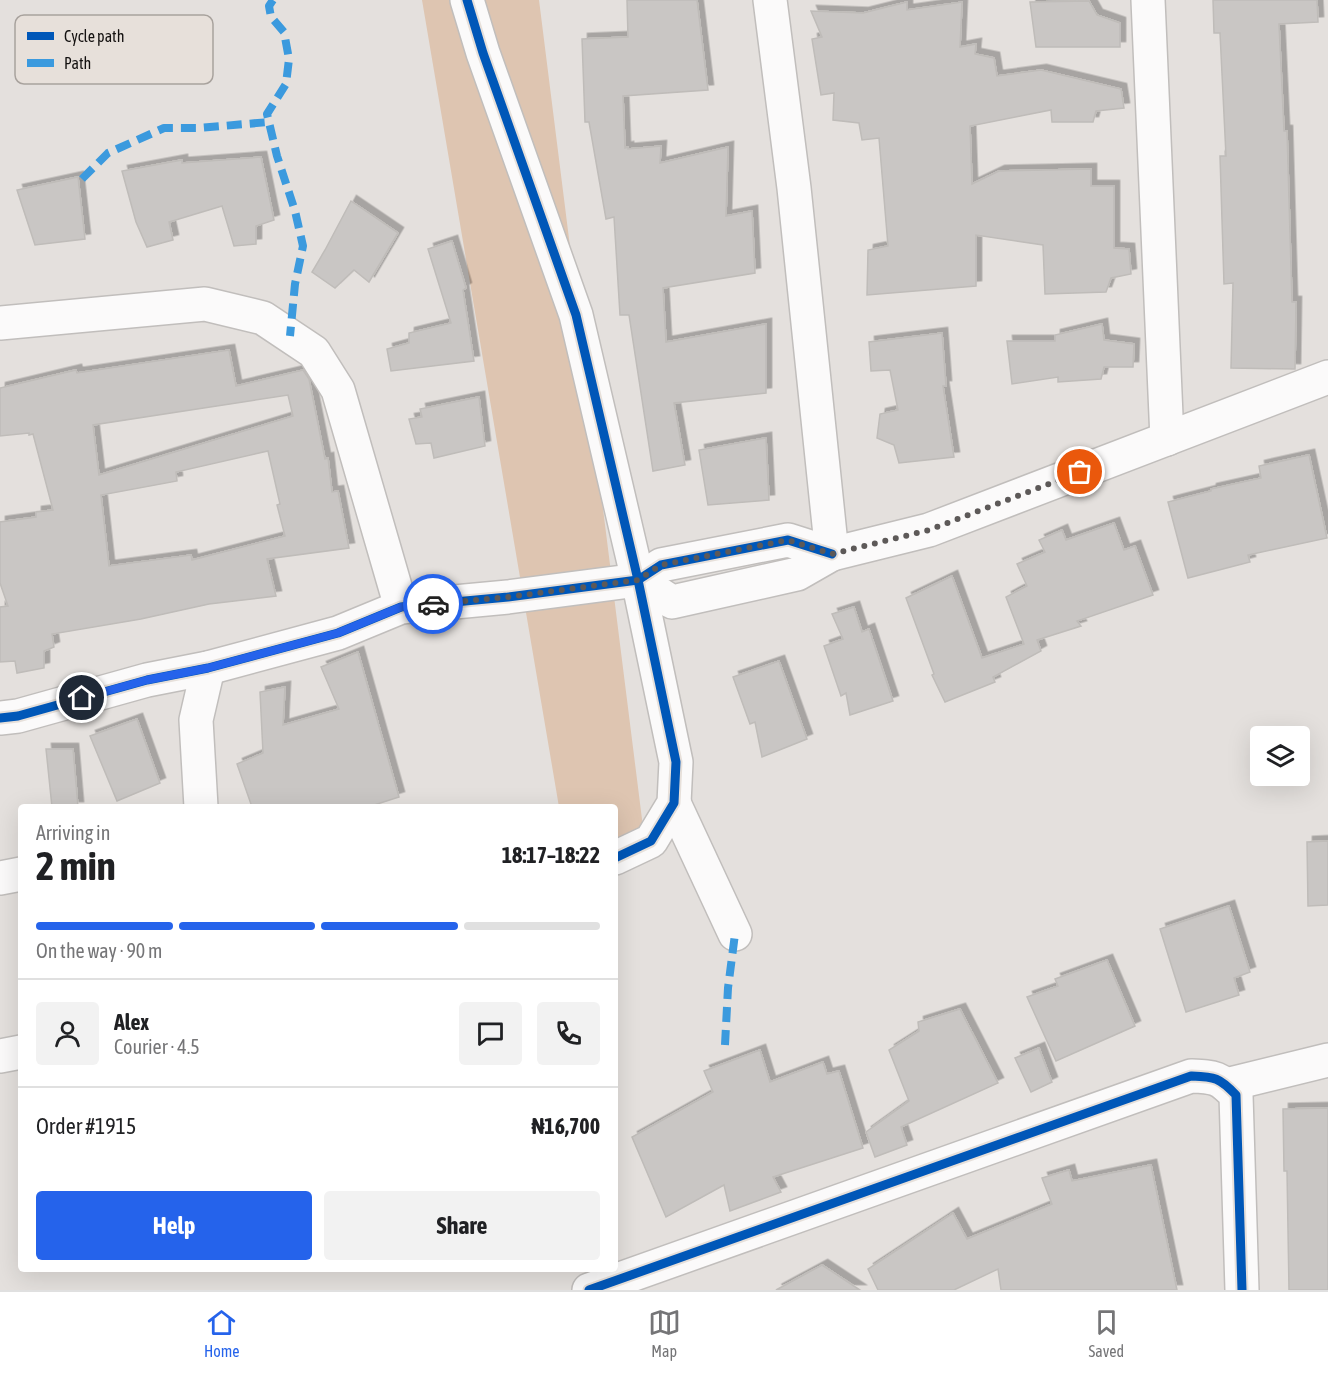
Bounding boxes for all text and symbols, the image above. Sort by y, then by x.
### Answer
legend [15,15,213,84]
text: Cycle path [64,27,124,46]
text: Path [64,54,91,72]
pin [1054,446,1105,497]
icon: bag [1063,455,1096,488]
courier [403,574,463,634]
icon: car [417,588,450,621]
pin [56,672,107,723]
icon: home [65,681,98,714]
map controls [1250,726,1310,786]
button: layers [1250,726,1310,786]
text: Arriving in [36,821,110,844]
text: 18:17–18:22 [502,842,600,868]
text: 2 min [36,844,116,888]
text: On the way · 90 m [36,939,162,962]
button: person [36,1002,99,1065]
button: chat [459,1002,522,1065]
button: phone [537,1002,600,1065]
text: Alex [114,1009,149,1035]
text: Courier · 4.5 [114,1035,200,1058]
text: Order #1915 [36,1113,136,1139]
text: ₦16,700 [531,1113,600,1139]
button: Help [36,1191,312,1260]
button: Share [324,1191,600,1260]
tab: Home [204,1306,240,1360]
tab: Map [648,1306,681,1360]
tab: Saved [1089,1306,1124,1360]

